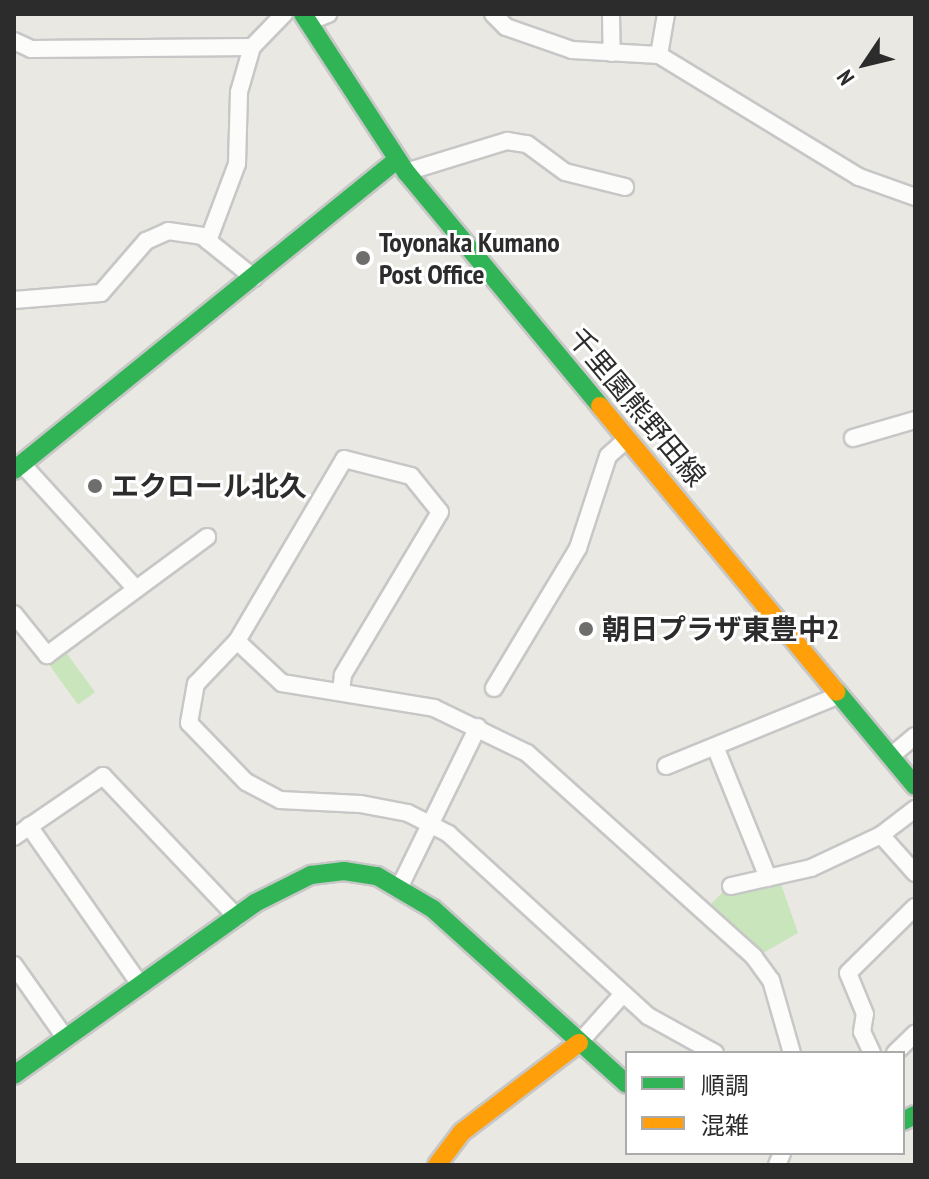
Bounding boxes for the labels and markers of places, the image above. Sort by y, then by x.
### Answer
place label: Toyonaka Kumano Post Office [379,225,560,291]
marker: Toyonaka Kumano Post Office [354,249,372,267]
place label: エクロール北久 [111,469,307,503]
marker: エクロール北久 [86,477,104,495]
place label: 朝日プラザ東豊中2 [602,612,839,646]
marker: 朝日プラザ東豊中2 [577,620,595,638]

